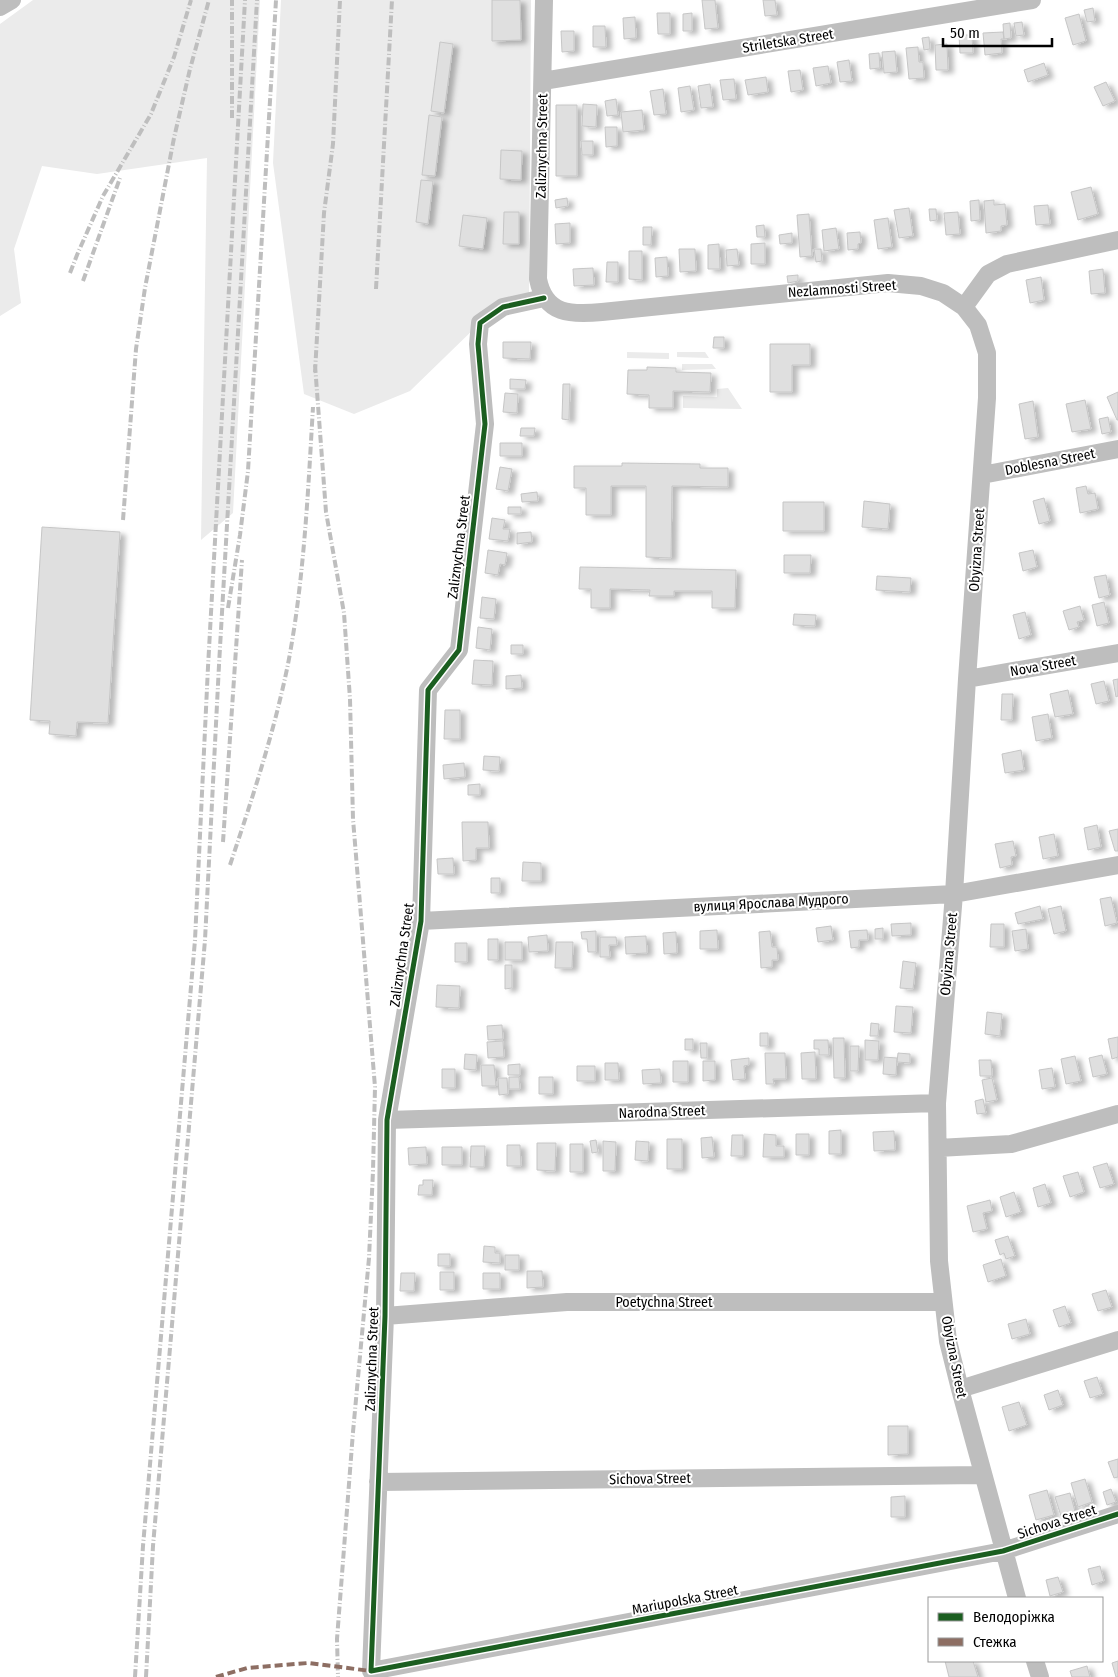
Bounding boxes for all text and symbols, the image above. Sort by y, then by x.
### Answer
scale bar [943,15,1052,47]
text: 50 m [950,24,980,42]
street label: Striletska Street [741,25,835,57]
street label: Zaliznychna Street [533,93,551,198]
street label: Nezlamnosti Street [787,277,897,301]
street label: Doblesna Street [1004,445,1097,479]
street label: Zaliznychna Street [444,494,474,600]
street label: Obyizna Street [966,507,988,592]
street label: Nova Street [1009,652,1078,680]
street label: вулиця Ярослава Мудрого [693,890,849,916]
street label: Zaliznychna Street [386,902,418,1008]
street label: Obyizna Street [937,911,961,996]
street label: Narodna Street [618,1102,706,1122]
street label: Poetychna Street [615,1294,713,1311]
street label: Zaliznychna Street [362,1306,382,1412]
street label: Obyizna Street [938,1314,970,1400]
street label: Sichova Street [609,1470,691,1488]
street label: Sichova Street [1015,1501,1099,1543]
street label: Mariupolska Street [630,1581,740,1619]
legend [928,1597,1103,1662]
text: Велодоріжка [973,1608,1055,1626]
text: Стежка [973,1633,1017,1651]

